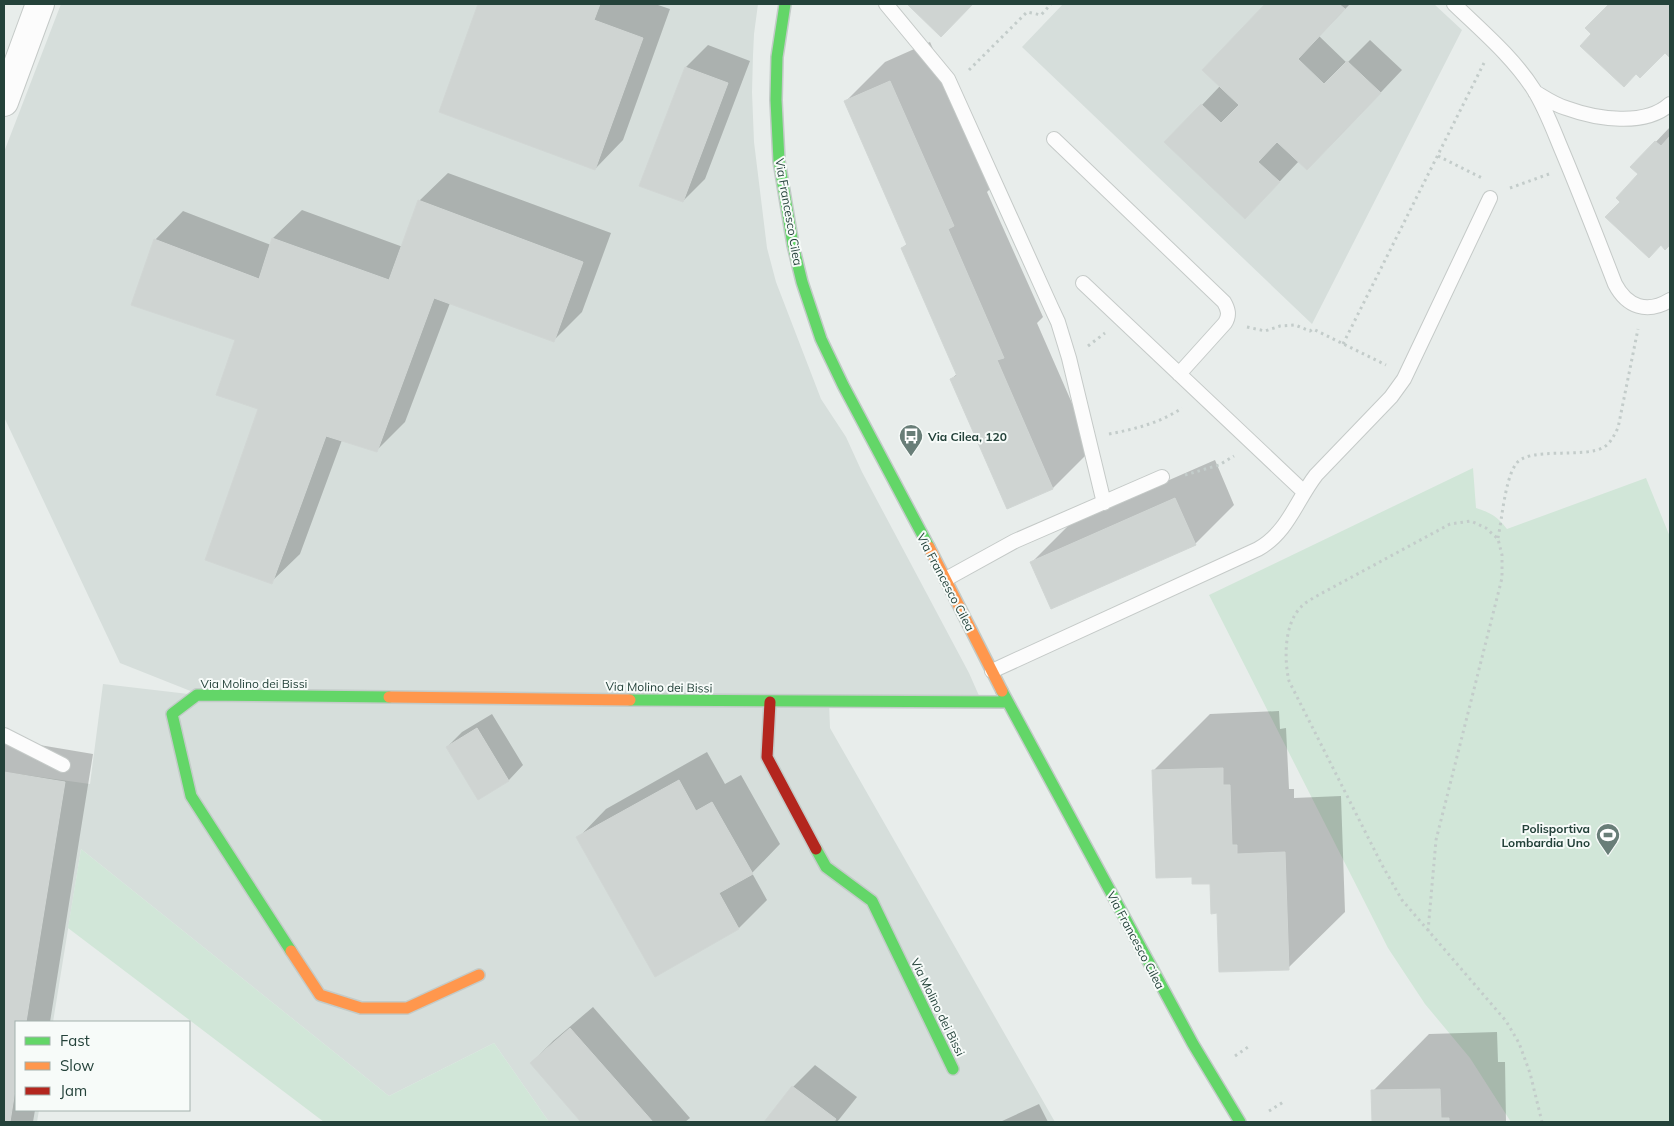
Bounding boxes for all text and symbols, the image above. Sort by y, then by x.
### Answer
street label: Via Francesco Cilea [772,157,806,267]
bus stop icon: Via Cilea, 120 [898,423,924,457]
place label: Via Cilea, 120 [927,429,1007,444]
street label: Via Francesco Cilea [914,531,978,633]
street label: Via Molino dei Bissi [201,676,308,691]
street label: Via Molino dei Bissi [605,679,713,695]
place label: Polisportiva Lombardia Uno [1501,821,1590,850]
sports icon: Polisportiva Lombardia Uno [1595,822,1621,856]
street label: Via Francesco Cilea [1104,889,1168,991]
street label: Via Molino dei Bissi [908,956,968,1058]
legend [15,1021,190,1111]
text: Fast [60,1031,90,1050]
text: Slow [60,1056,94,1075]
text: Jam [60,1081,87,1100]

